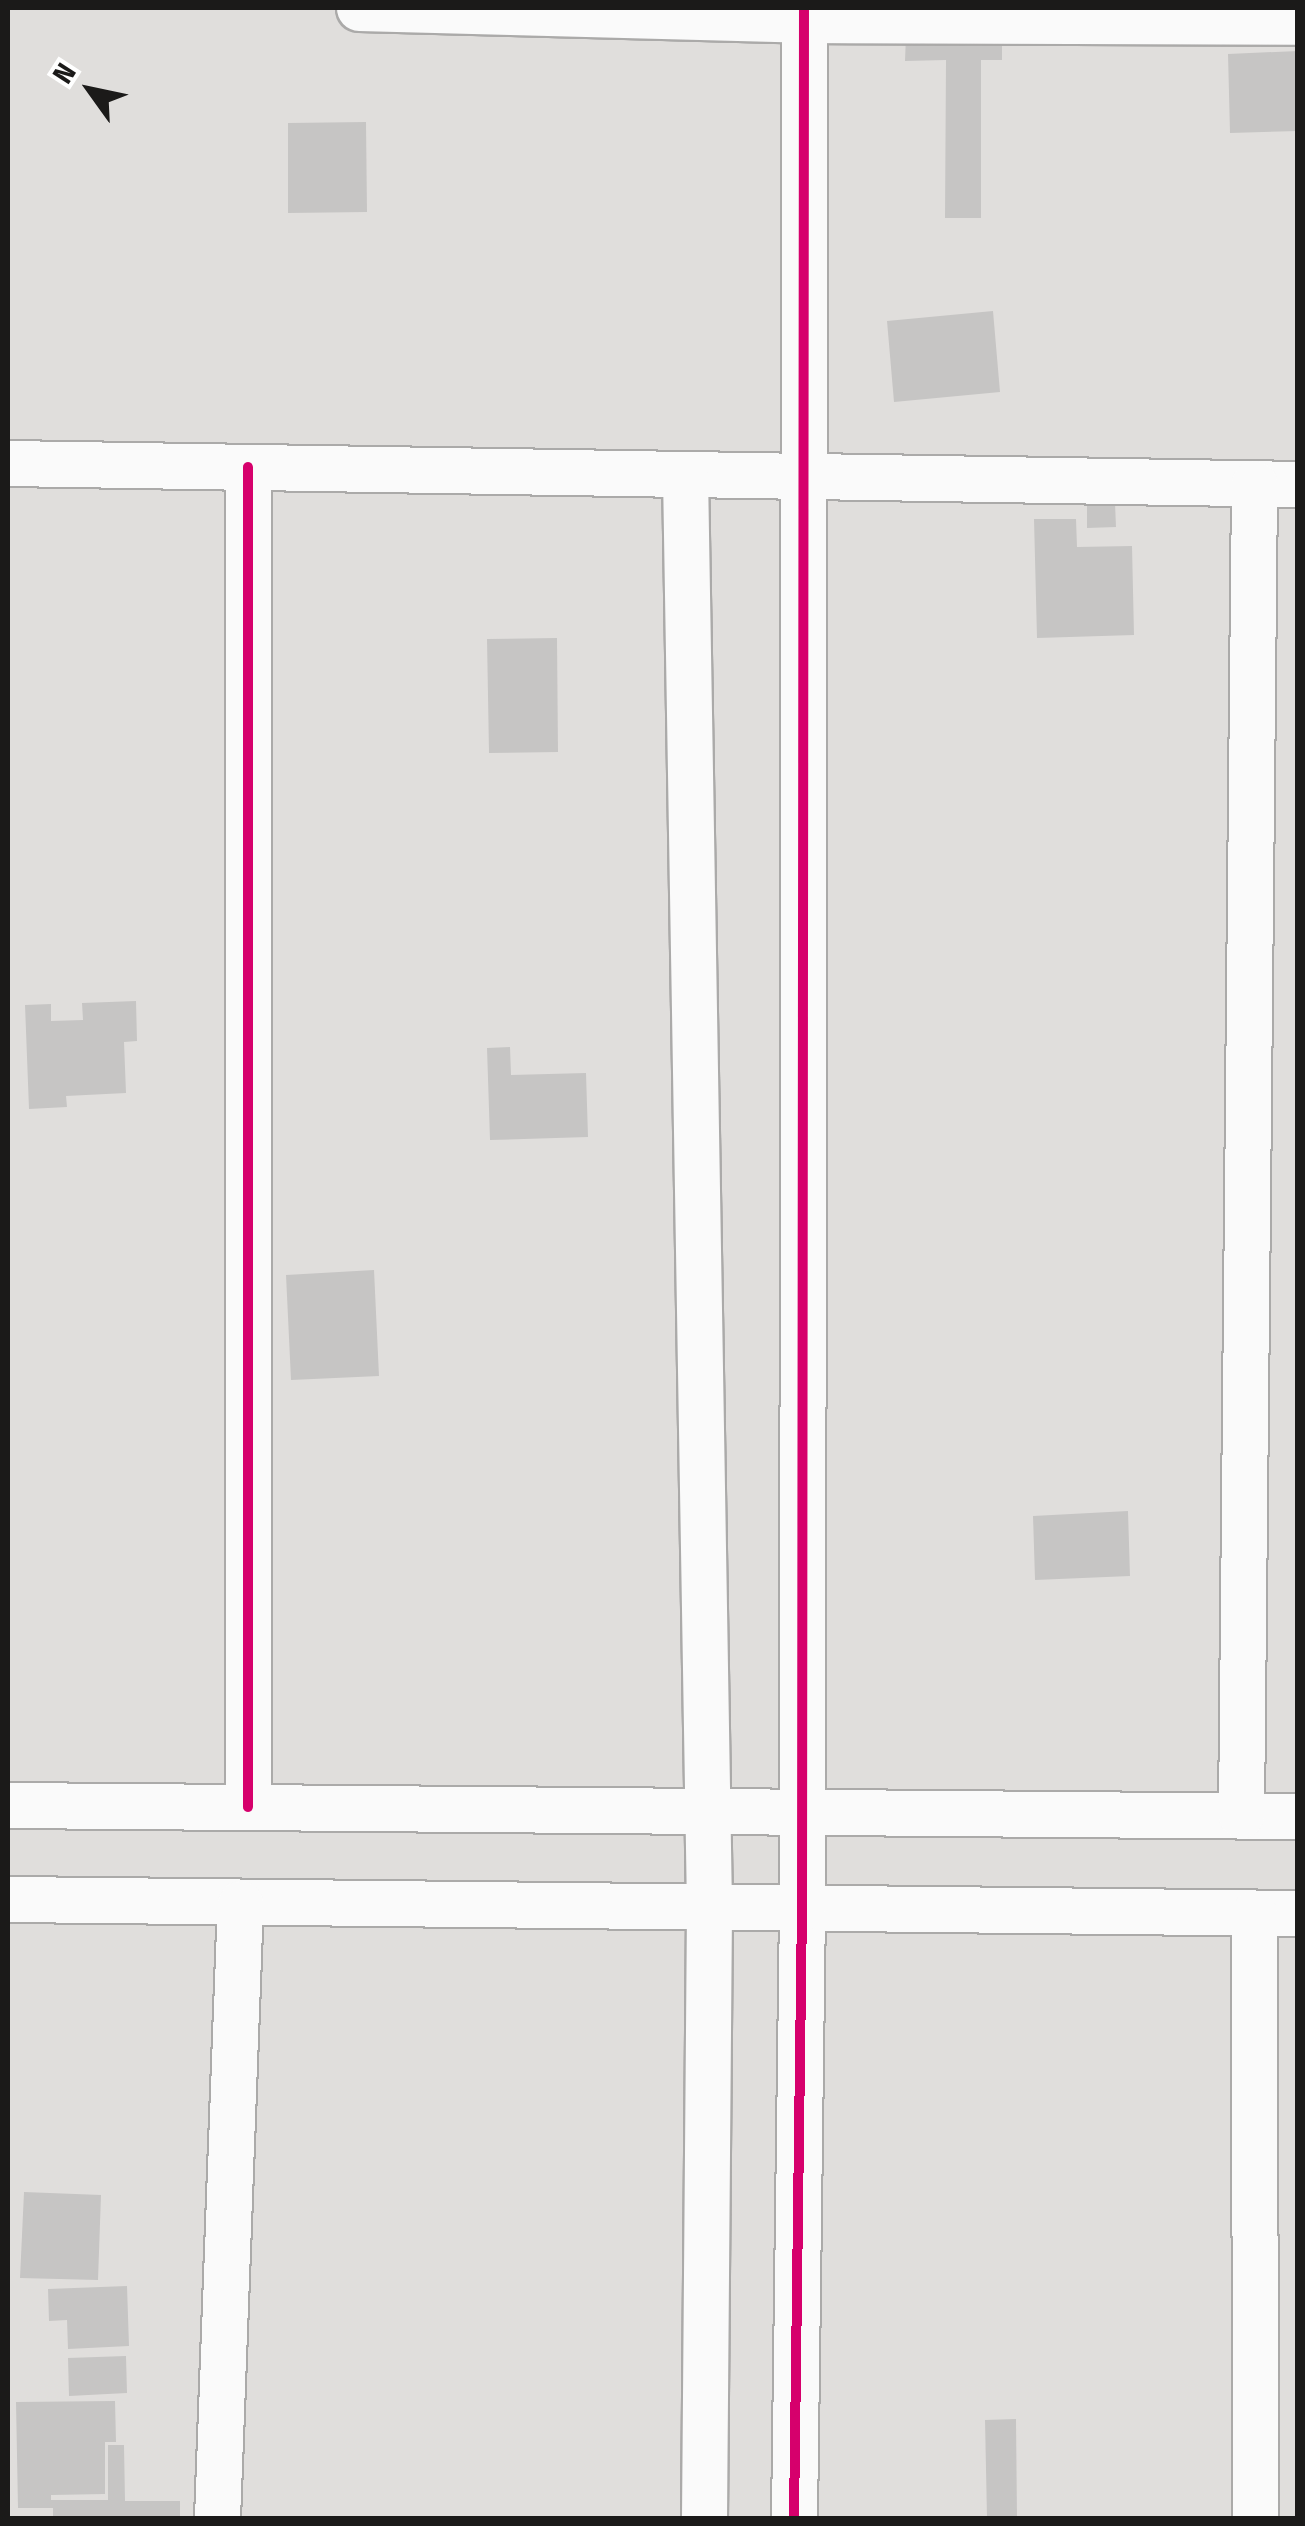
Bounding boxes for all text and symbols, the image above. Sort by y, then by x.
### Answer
north arrow [40,40,140,140]
text: N [46,57,83,89]

